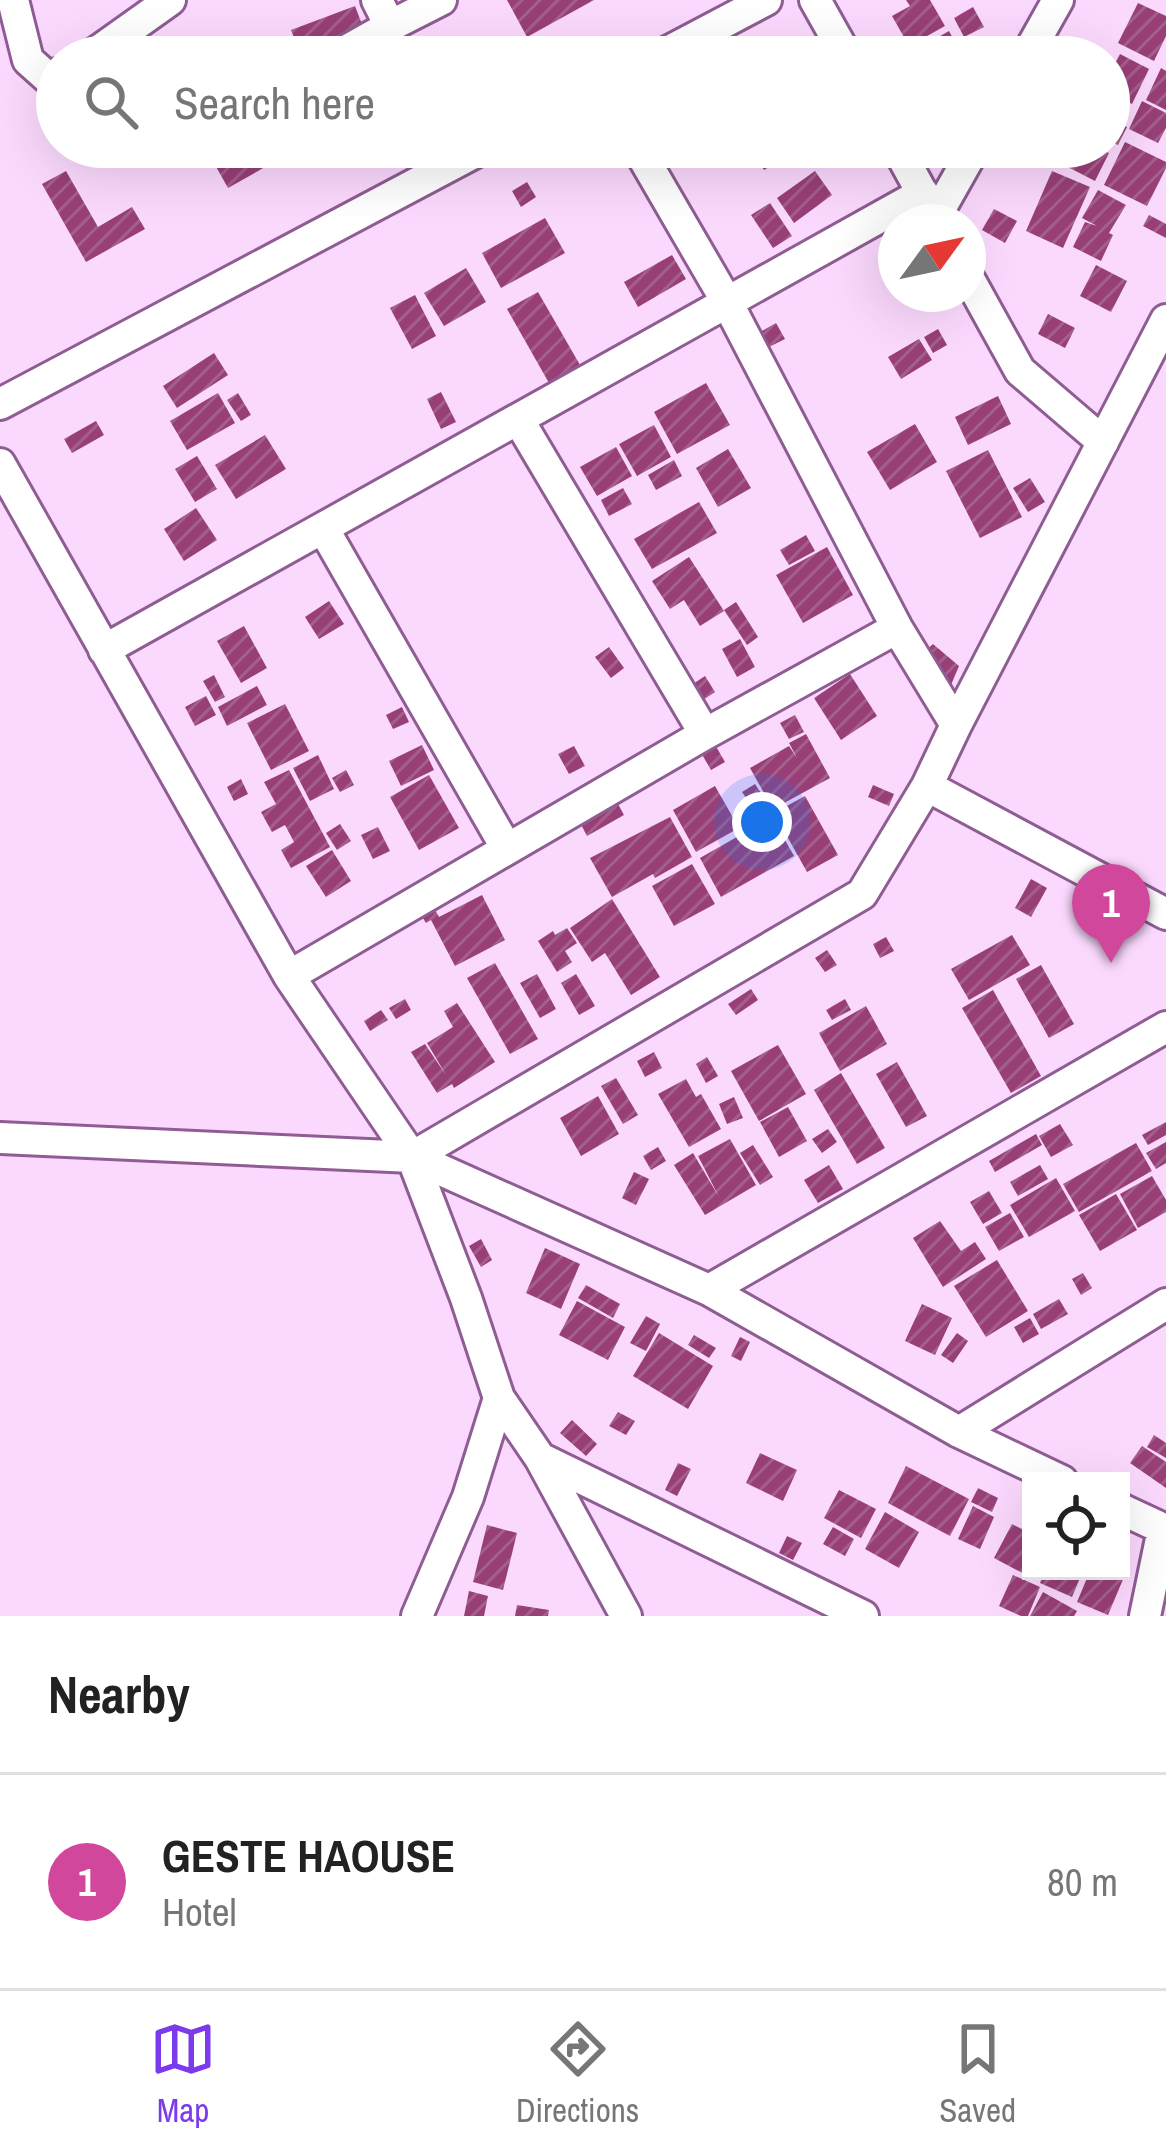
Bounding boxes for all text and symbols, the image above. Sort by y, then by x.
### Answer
search box [36,36,1130,168]
icon: search [78,69,144,135]
text: Search here [174,72,375,133]
north arrow [878,204,986,312]
your location [732,792,792,852]
pin: 1 [1072,864,1150,963]
map controls [1022,1472,1130,1580]
button: locate [1022,1472,1130,1580]
text: Nearby [48,1660,190,1729]
text: GESTE HAOUSE [162,1825,455,1886]
text: 1 [78,1856,96,1908]
text: 80 m [1047,1856,1118,1908]
text: Hotel [162,1886,237,1938]
tab: Map [150,2016,216,2132]
tab: Directions [516,2016,639,2132]
tab: Saved [939,2016,1016,2132]

